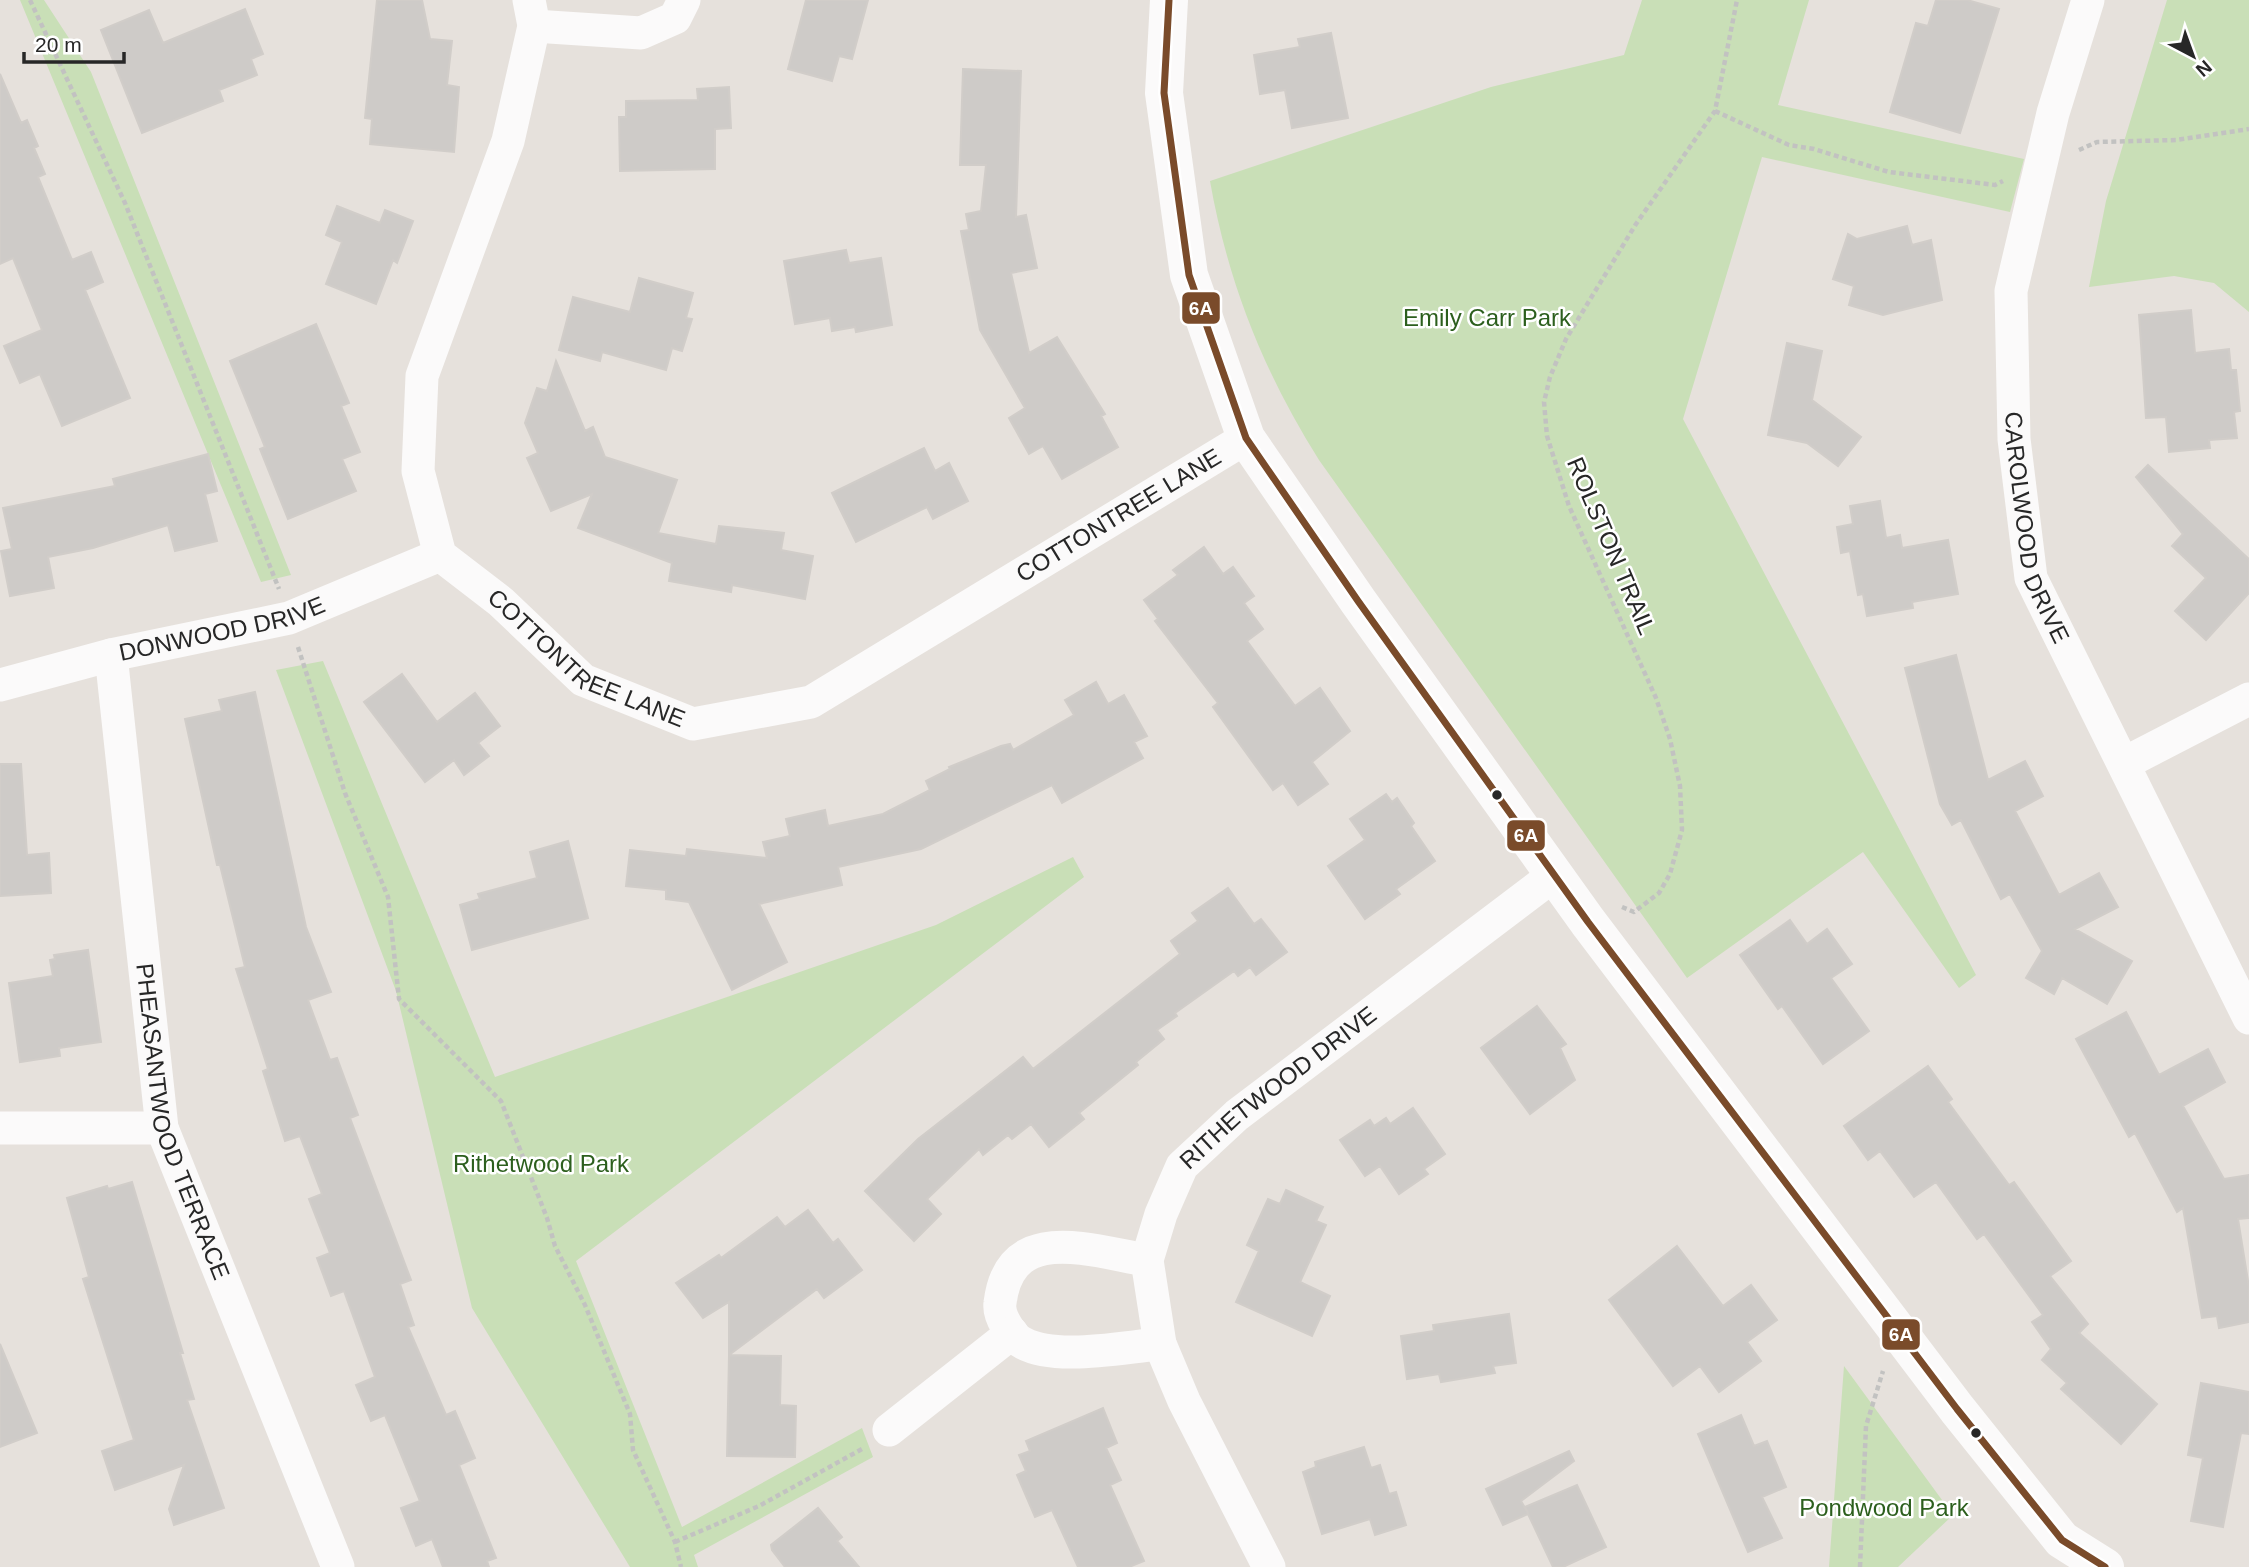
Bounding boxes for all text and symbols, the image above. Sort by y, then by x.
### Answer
scale bar [24,21,124,65]
north arrow [2158,21,2228,91]
text: 20 m [35,33,82,56]
text: N [2192,56,2216,81]
line badge: 6A [1181,291,1221,325]
text: 6A [1189,298,1213,319]
park label: Emily Carr Park [1403,304,1572,331]
street label: CAROLWOOD DRIVE [2000,411,2075,647]
street label: COTTONTREE LANE [1011,443,1225,587]
street label: ROLSTON TRAIL [1562,453,1661,638]
street label: COTTONTREE LANE [483,583,689,732]
street label: DONWOOD DRIVE [117,591,329,666]
unlabelled marker [1490,788,1504,802]
line badge: 6A [1506,819,1546,852]
text: 6A [1514,825,1538,846]
street label: PHEASANTWOOD TERRACE [131,962,235,1283]
street label: RITHETWOOD DRIVE [1174,1000,1381,1174]
park label: Rithetwood Park [453,1150,630,1177]
line badge: 6A [1881,1318,1921,1351]
text: 6A [1889,1324,1913,1345]
unlabelled marker [1969,1426,1983,1440]
park label: Pondwood Park [1799,1494,1970,1521]

